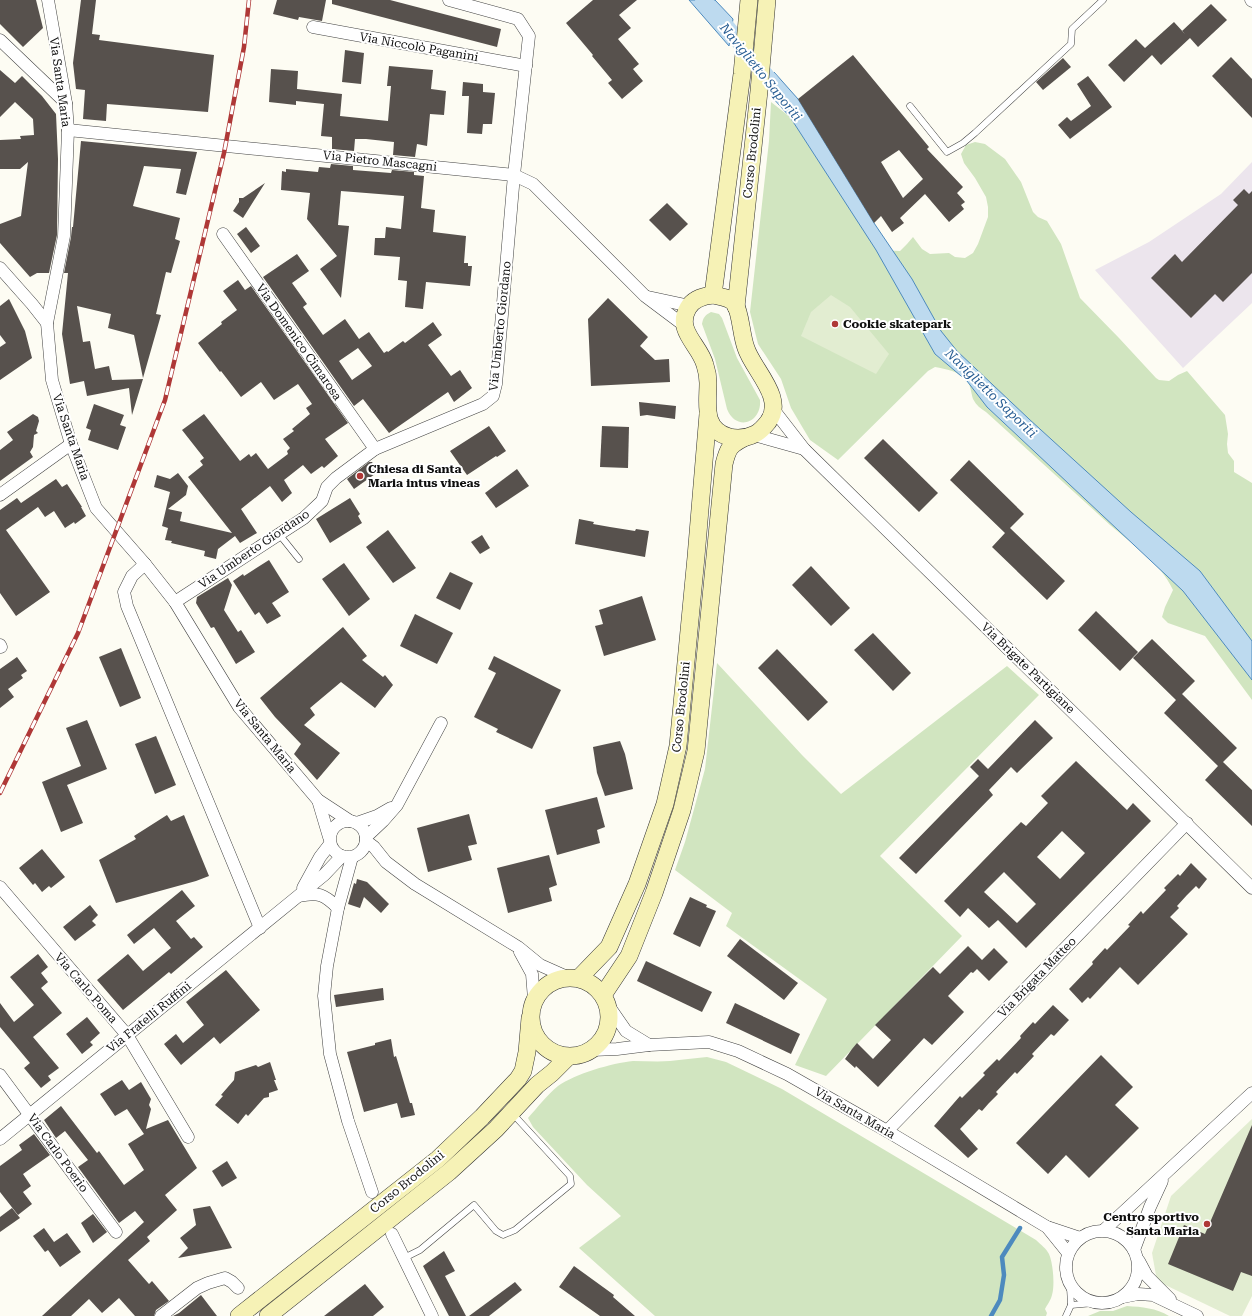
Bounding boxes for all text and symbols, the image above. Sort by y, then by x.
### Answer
water label: Naviglietto Saporiti [716,19,805,124]
street label: Via Niccolò Paganini [359,30,480,64]
street label: Via Santa Maria [47,36,73,128]
street label: Corso Brodolini [740,107,764,199]
street label: Via Pietro Mascagni [322,148,438,174]
street label: Via Umberto Giordano [486,260,514,392]
street label: Via Domenico Cimarosa [253,281,345,403]
place label: Cookie skatepark [843,317,952,331]
marker: Cookie skatepark [830,319,840,329]
water label: Naviglietto Saporiti [941,345,1040,440]
street label: Via Santa Maria [50,392,93,483]
place label: Chiesa di Santa Maria intus vineas [368,462,480,490]
marker: Chiesa di Santa Maria intus vineas [355,471,365,481]
street label: Via Umberto Giordano [196,507,312,591]
street label: Via Brigate Partigiane [978,620,1078,717]
street label: Corso Brodolini [669,661,693,753]
street label: Via Santa Maria [231,696,299,776]
street label: Via Brigata Matteo [995,934,1079,1020]
street label: Via Carlo Poma [52,950,121,1026]
street label: Via Fratelli Ruffini [104,979,194,1055]
street label: Via Santa Maria [812,1084,898,1142]
street label: Via Carlo Poerio [25,1111,91,1195]
street label: Corso Brodolini [367,1148,447,1216]
place label: Centro sportivo Santa Maria [1103,1210,1199,1238]
marker: Centro sportivo Santa Maria [1202,1219,1212,1229]

